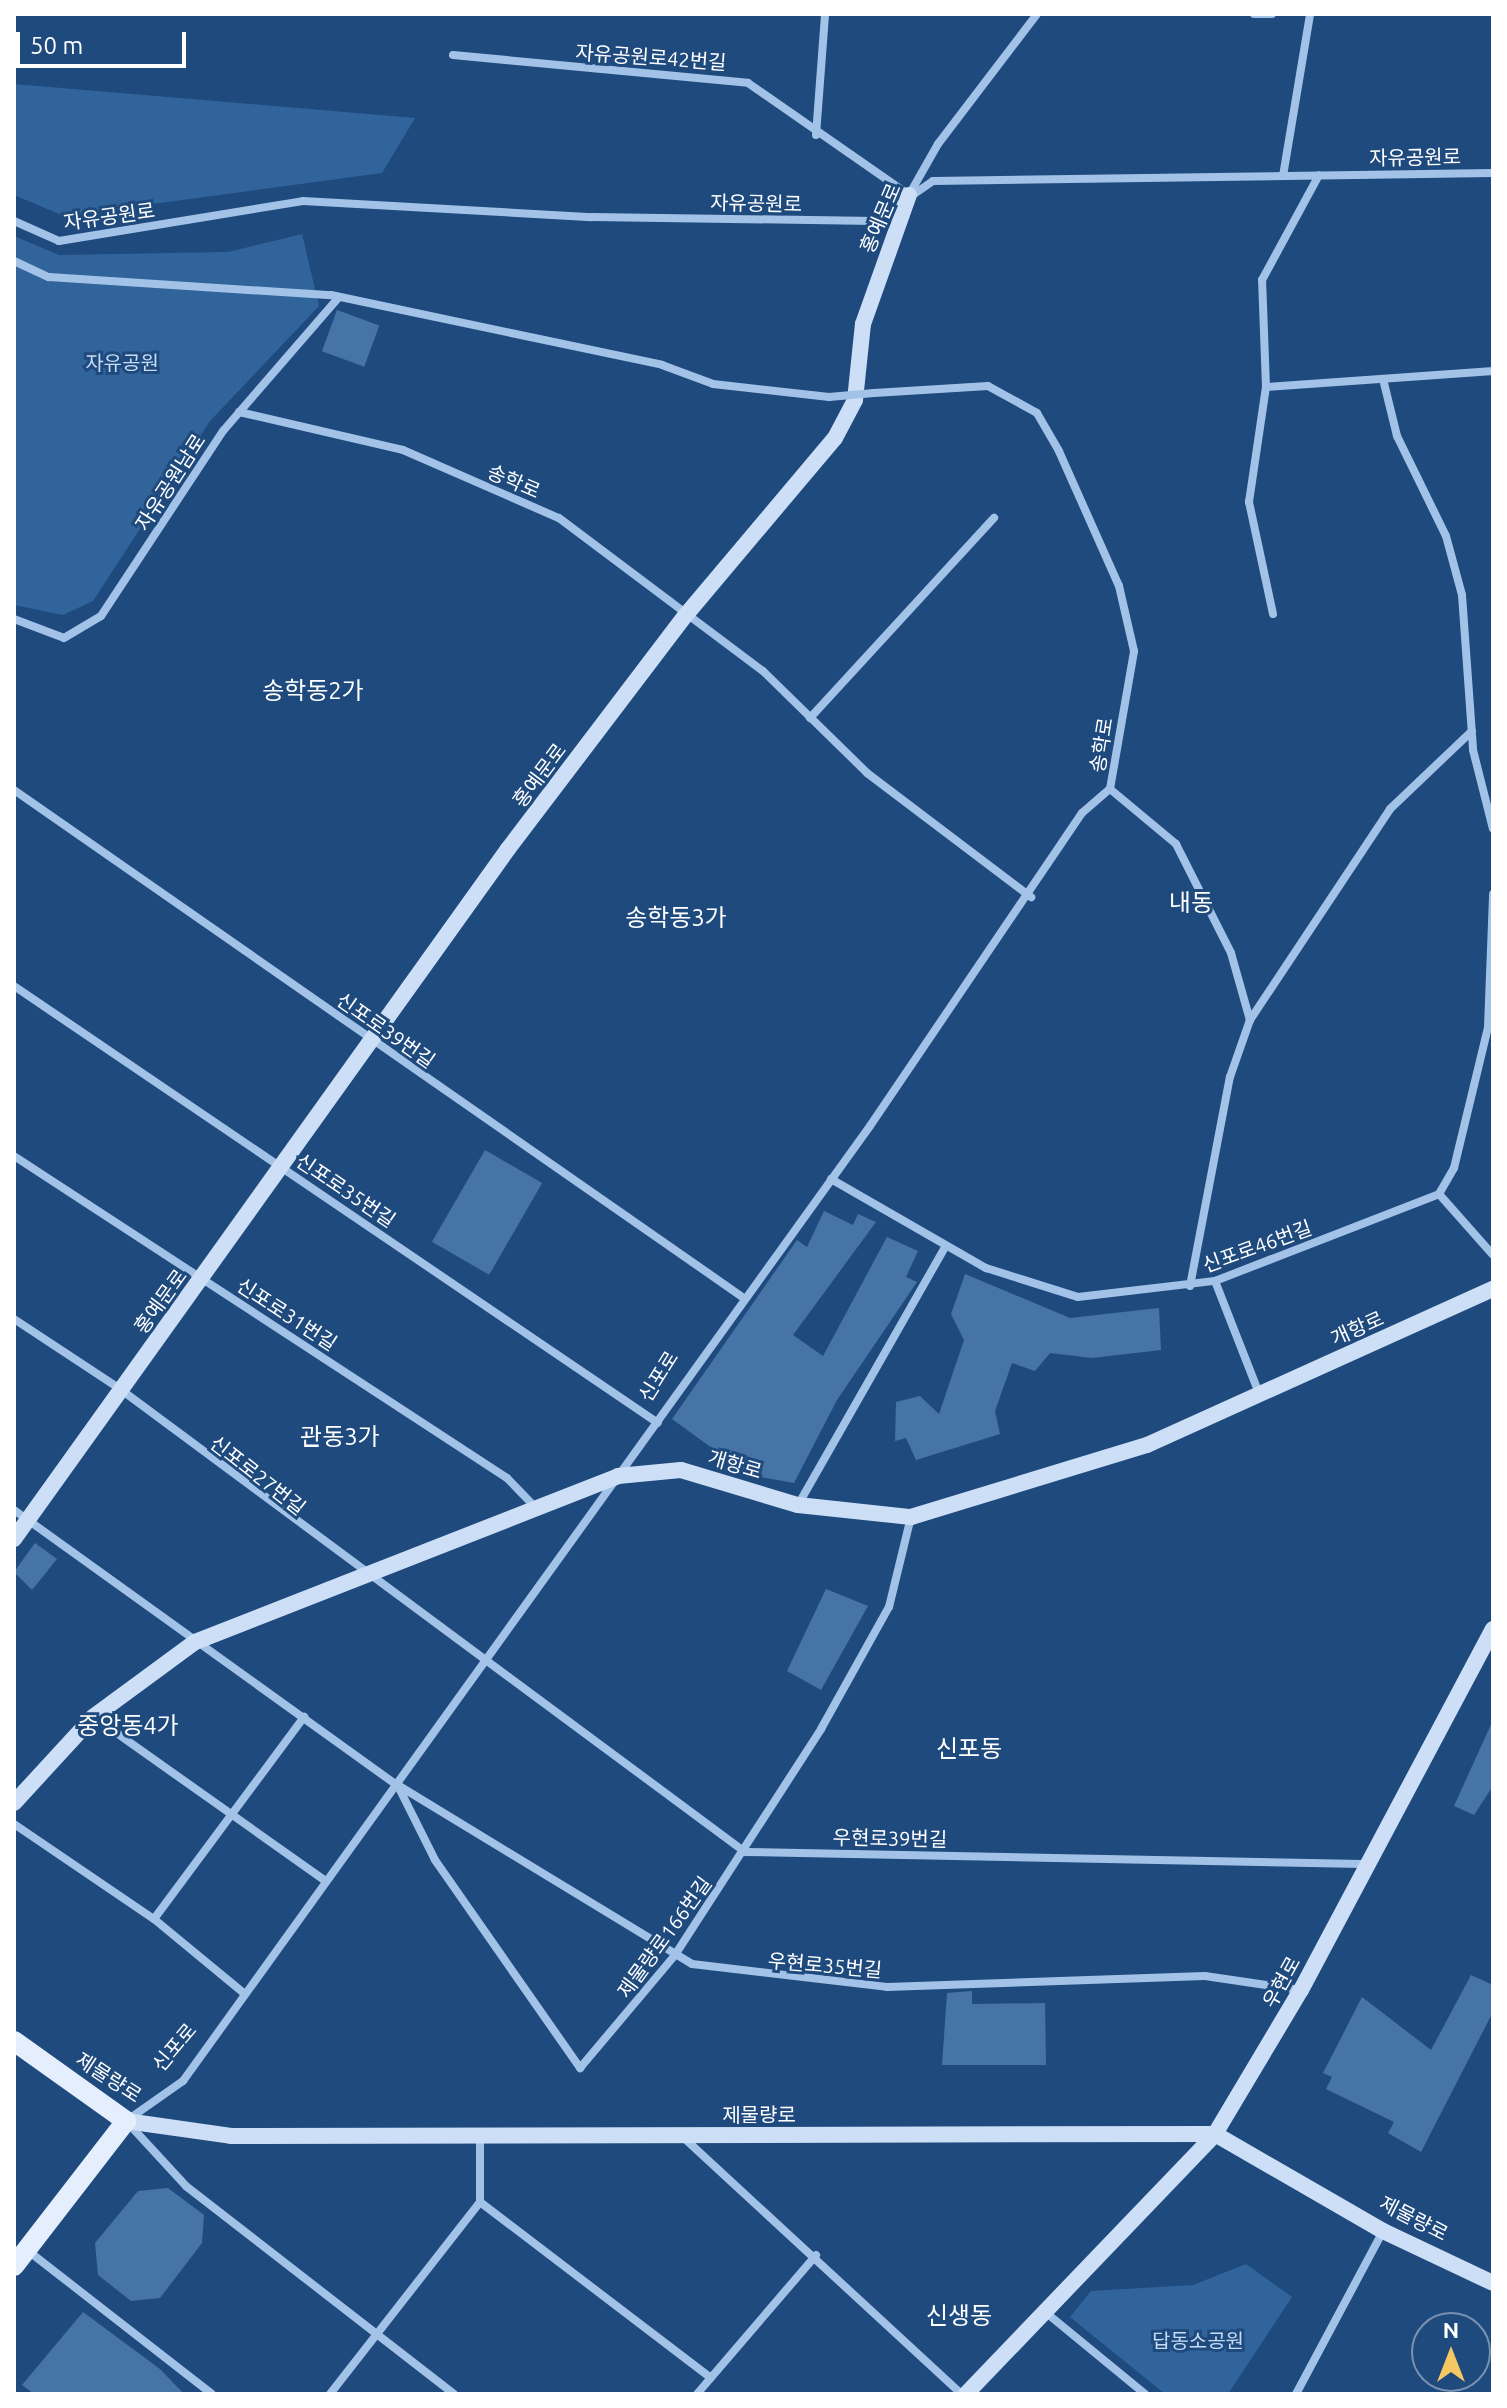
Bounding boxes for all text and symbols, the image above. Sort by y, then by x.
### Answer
scale bar [20,16,190,66]
text: 50 m [30,32,83,59]
street label: 자유공원로42번길 [575,40,727,74]
street label: 자유공원로 [1369,144,1461,170]
street label: 홍예문로 [855,179,905,257]
street label: 자유공원로 [710,190,802,216]
street label: 자유공원로 [62,198,156,234]
park label: 자유공원 [85,350,159,374]
street label: 자유공원남로 [130,429,210,535]
street label: 송학로 [484,459,544,503]
district label: 송학동2가 [262,677,364,705]
street label: 송학로 [1085,716,1117,774]
street label: 홍예문로 [507,738,571,812]
district label: 내동 [1169,889,1213,917]
district label: 송학동3가 [625,904,727,932]
street label: 신포로39번길 [332,987,440,1073]
street label: 신포로35번길 [292,1148,400,1232]
street label: 신포로46번길 [1199,1215,1315,1277]
street label: 홍예문로 [129,1264,191,1338]
street label: 신포로31번길 [232,1273,342,1355]
street label: 개항로 [1327,1306,1387,1350]
street label: 신포로 [633,1346,683,1406]
district label: 관동3가 [300,1423,380,1451]
street label: 신포로27번길 [205,1430,311,1520]
street label: 개항로 [705,1445,765,1483]
district label: 중앙동4가 [77,1712,179,1740]
district label: 신포동 [936,1735,1002,1763]
street label: 우현로39번길 [833,1825,947,1851]
street label: 제물량로166번길 [612,1872,716,2002]
street label: 우현로35번길 [767,1948,883,1982]
street label: 우현로 [1257,1952,1305,2012]
street label: 신포로 [147,2018,201,2076]
street label: 제물량로 [72,2047,146,2107]
street label: 제물량로 [722,2102,796,2126]
street label: 제물량로 [1376,2191,1452,2245]
district label: 신생동 [926,2302,992,2330]
north arrow [1411,2312,1491,2392]
text: N [1443,2317,1459,2342]
park label: 답동소공원 [1152,2328,1244,2352]

